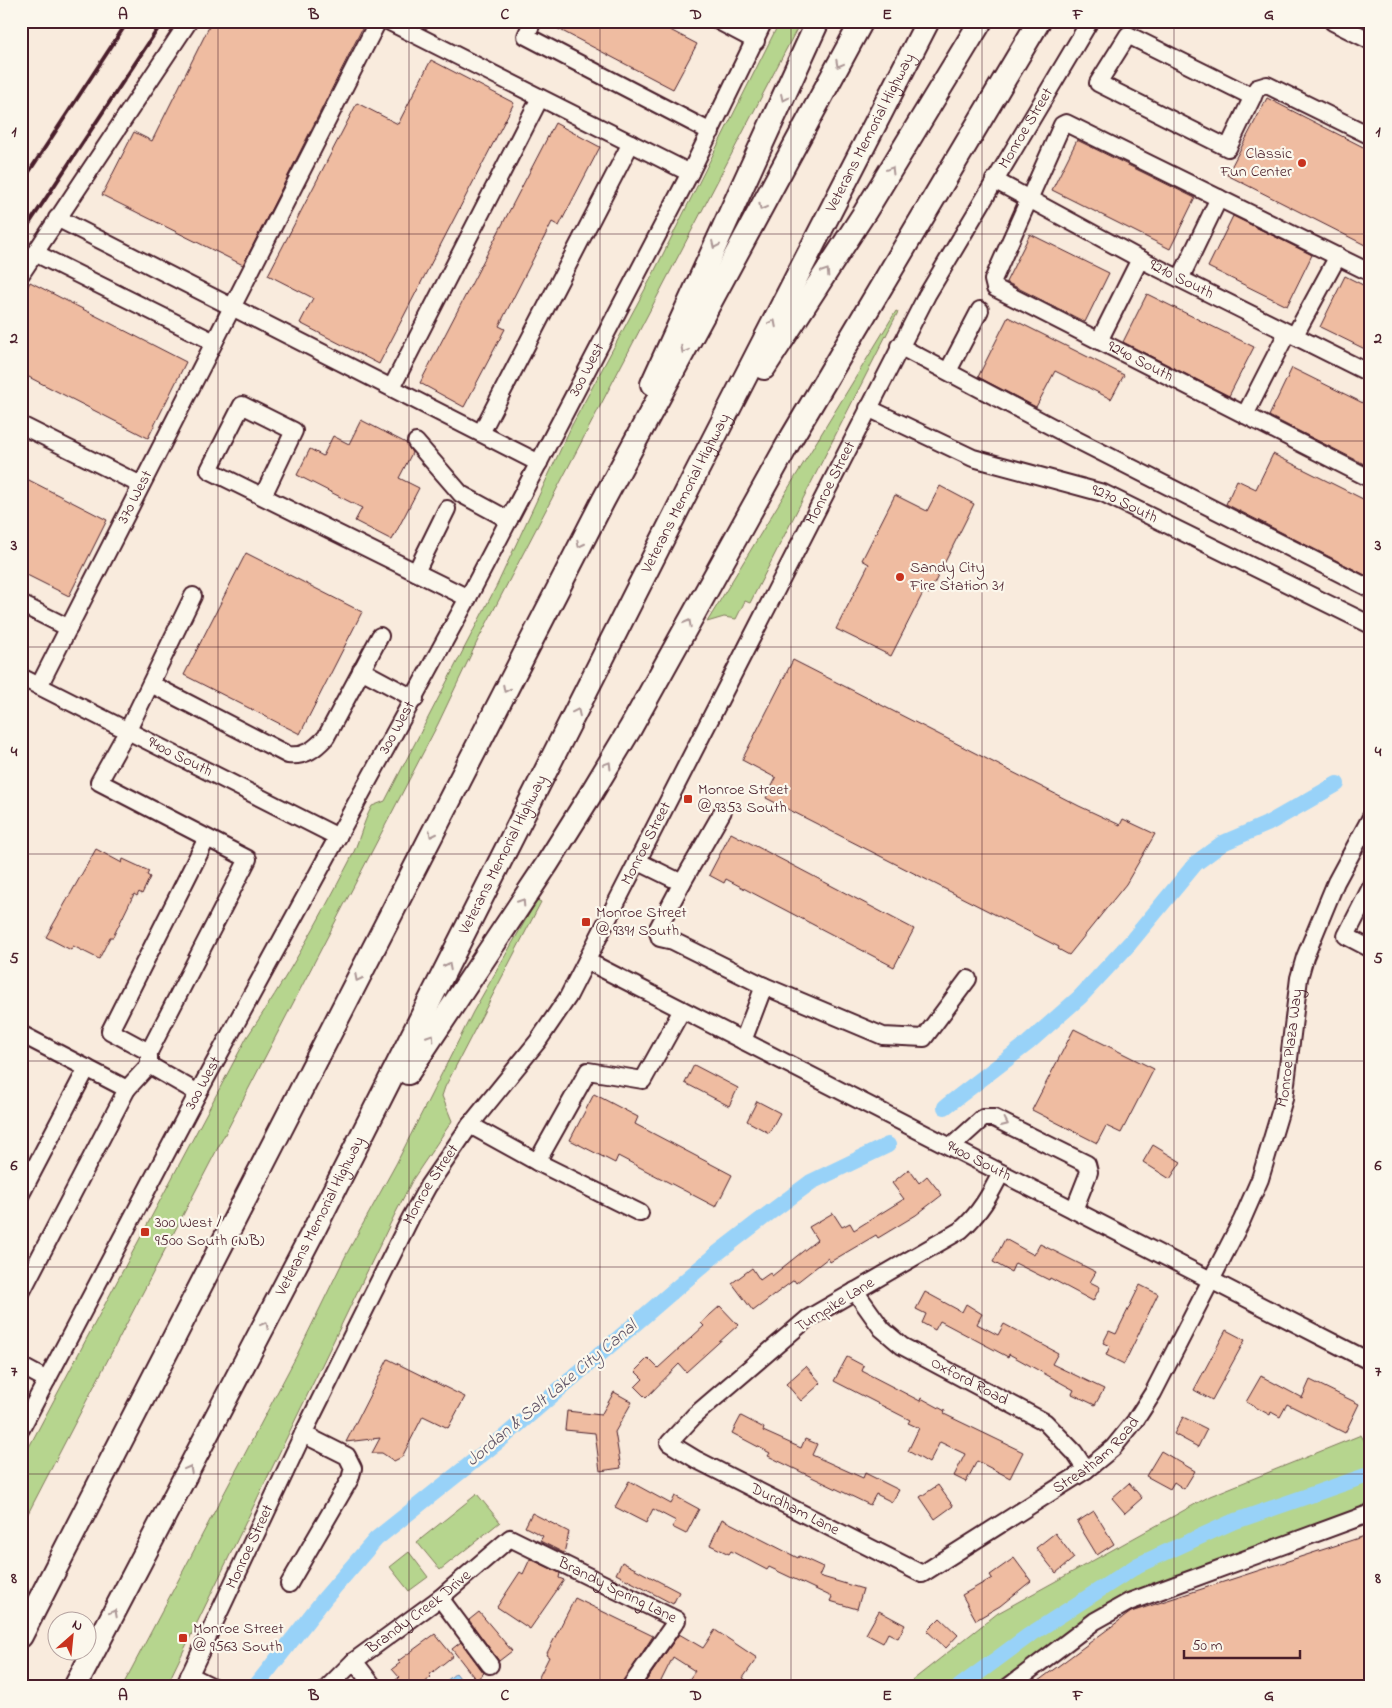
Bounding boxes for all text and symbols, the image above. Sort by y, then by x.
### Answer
text: A [118,3,128,27]
text: B [308,3,320,27]
text: C [501,3,510,27]
text: D [689,3,702,27]
text: E [882,3,892,27]
text: F [1072,3,1084,27]
text: G [1264,3,1274,27]
street label: Veterans Memorial Highway [819,49,922,218]
one-way arrow [835,59,845,68]
street label: Monroe Street [993,83,1060,174]
one-way arrow [780,93,790,102]
text: 1 [11,120,17,144]
text: 1 [1375,120,1381,144]
place label: Classic Fun Center [1219,142,1293,184]
marker: Classic Fun Center [1296,157,1308,169]
one-way arrow [884,166,894,175]
one-way arrow [758,202,768,211]
one-way arrow [710,240,721,249]
street label: 9210 South [1145,253,1218,306]
one-way arrow [820,269,829,278]
one-way arrow [767,319,777,328]
text: 2 [9,327,18,351]
text: 2 [1373,327,1382,351]
street label: 9240 South [1103,335,1177,388]
street label: 300 West [563,338,611,401]
one-way arrow [681,345,691,354]
street label: Veterans Memorial Highway [635,409,737,578]
street label: Monroe Street [799,437,862,529]
street label: 370 West [112,466,159,528]
street label: 9270 South [1089,478,1162,530]
text: 3 [10,534,18,558]
text: 3 [1374,534,1382,558]
one-way arrow [576,539,586,548]
place label: Sandy City Fire Station 31 [909,556,1004,598]
marker: Sandy City Fire Station 31 [894,571,906,583]
one-way arrow [682,619,692,628]
one-way arrow [502,684,512,693]
street label: 300 West [373,696,422,759]
one-way arrow [571,708,581,717]
street label: 9400 South [143,731,217,784]
text: 4 [10,740,18,764]
text: 4 [1374,740,1382,764]
one-way arrow [602,761,612,770]
street label: Veterans Memorial Highway [452,771,554,940]
place label: Monroe Street @ 9353 South [698,778,789,820]
marker: Monroe Street @ 9353 South [682,793,694,805]
street label: Monroe Street [615,797,678,890]
one-way arrow [428,828,438,837]
one-way arrow [516,899,525,908]
place label: Monroe Street @ 9391 South [596,901,687,943]
marker: Monroe Street @ 9391 South [580,916,592,928]
text: 5 [9,947,19,971]
text: 5 [1373,947,1383,971]
one-way arrow [442,962,452,971]
one-way arrow [354,973,364,982]
street label: Monroe Plaza Way [1270,987,1310,1110]
one-way arrow [425,1033,434,1043]
street label: 300 West [179,1052,228,1114]
one-way arrow [1000,1116,1009,1127]
street label: Veterans Memorial Highway [269,1132,371,1301]
street label: 9400 South [942,1135,1015,1188]
street label: Monroe Street [397,1139,465,1229]
text: 6 [9,1154,18,1178]
text: 6 [1373,1154,1382,1178]
place label: 300 West / 9500 South (NB) [155,1211,265,1253]
marker: 300 West / 9500 South (NB) [139,1226,151,1238]
street label: Turnpike Lane [791,1271,880,1339]
water label: Jordan & Salt Lake City Canal [461,1313,645,1473]
one-way arrow [259,1321,269,1330]
street label: Oxford Road [926,1351,1013,1412]
text: 7 [11,1360,18,1384]
text: 7 [1375,1360,1382,1384]
street label: Streatham Road [1048,1412,1146,1500]
one-way arrow [183,1465,193,1474]
street label: Durdham Lane [745,1476,844,1543]
street label: Monroe Street [220,1500,280,1593]
street label: Brandy Spring Lane [553,1551,681,1630]
street label: Brandy Creek Drive [360,1564,477,1661]
text: 8 [10,1567,17,1591]
text: 8 [1374,1567,1381,1591]
one-way arrow [108,1609,118,1618]
north arrow [48,1610,98,1660]
text: N [68,1614,86,1637]
place label: Monroe Street @ 9563 South [193,1617,284,1659]
scale bar [1184,1628,1301,1660]
marker: Monroe Street @ 9563 South [177,1632,189,1644]
text: 50 m [1192,1635,1223,1657]
text: A [118,1684,128,1708]
text: B [308,1684,320,1708]
text: C [501,1684,510,1708]
text: D [689,1684,702,1708]
text: E [882,1684,892,1708]
text: F [1072,1684,1084,1708]
text: G [1264,1684,1274,1708]

